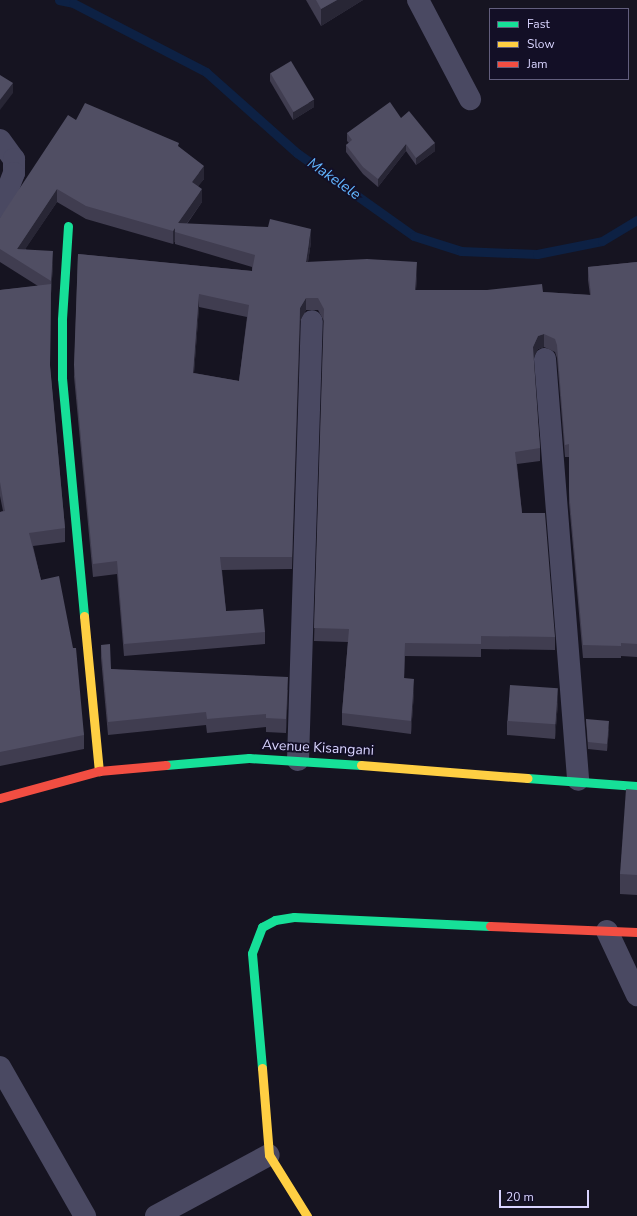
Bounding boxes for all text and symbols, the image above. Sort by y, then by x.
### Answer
legend [489,8,629,80]
text: Fast [527,16,550,32]
text: Slow [527,36,555,52]
text: Jam [527,56,548,72]
water label: Makelele [304,154,364,204]
street label: Avenue Kisangani [262,737,374,759]
scale bar [501,1182,591,1208]
text: 20 m [506,1189,534,1205]

